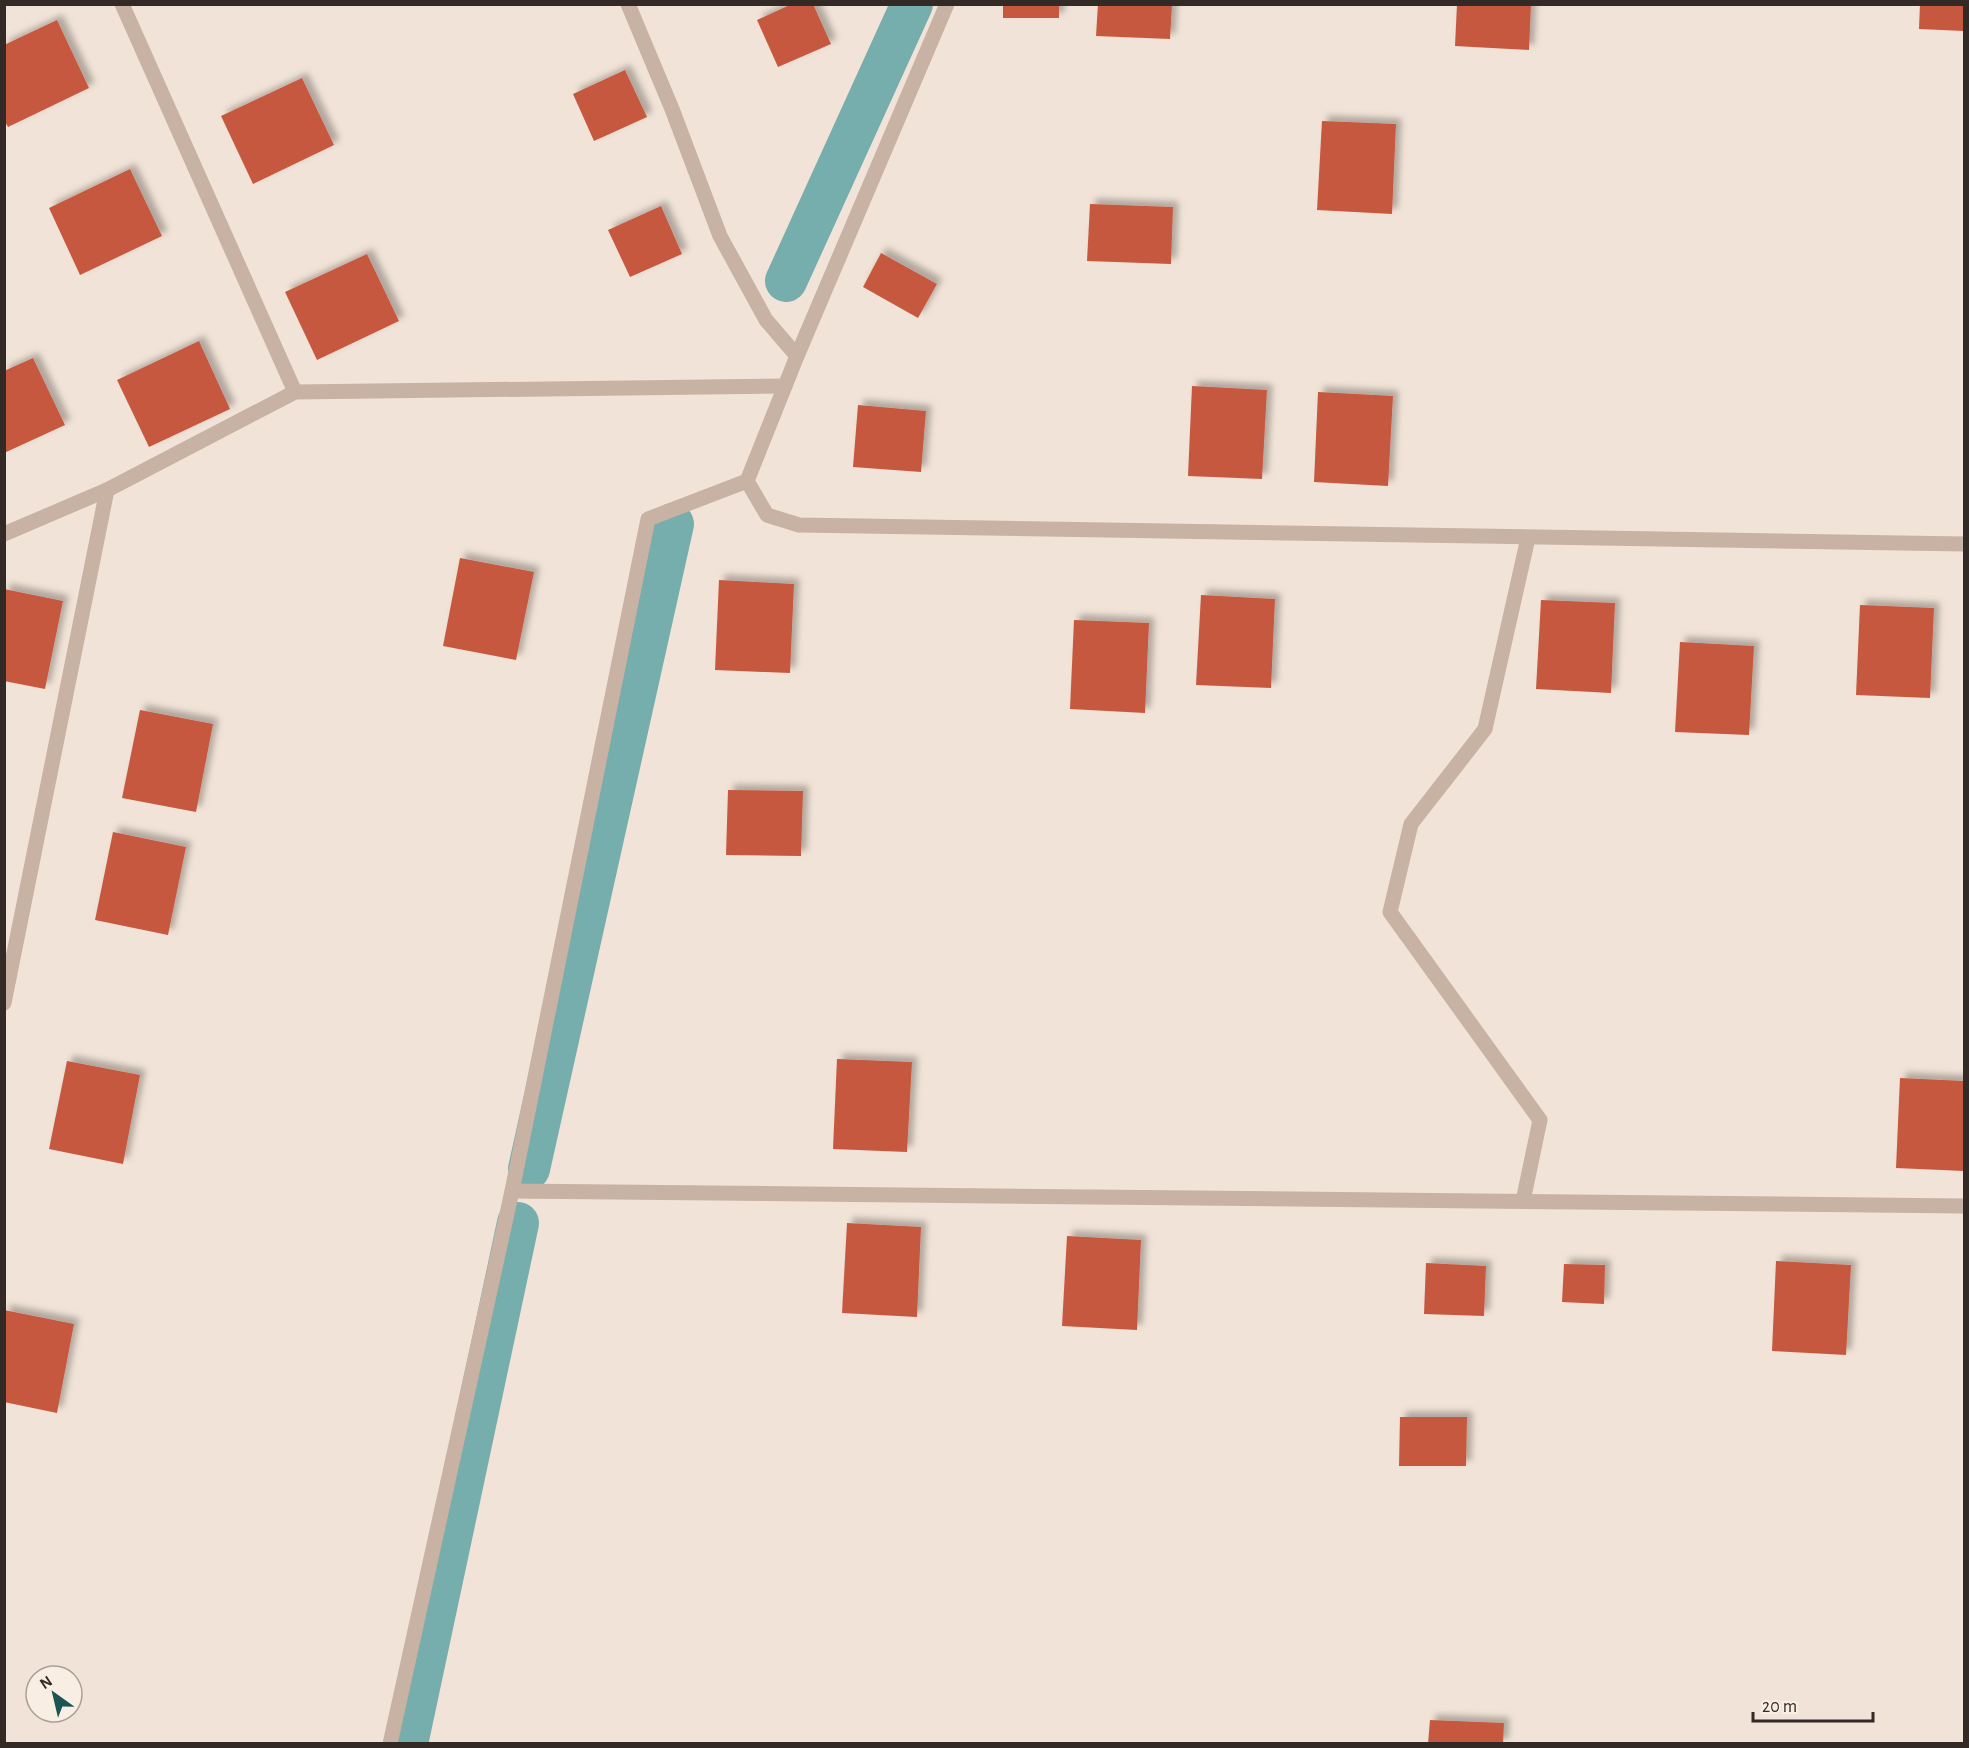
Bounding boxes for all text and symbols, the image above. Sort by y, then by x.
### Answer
north arrow [24,1664,84,1724]
text: N [37,1673,55,1692]
scale bar [1753,1685,1873,1723]
text: 20 m [1762,1698,1797,1716]

